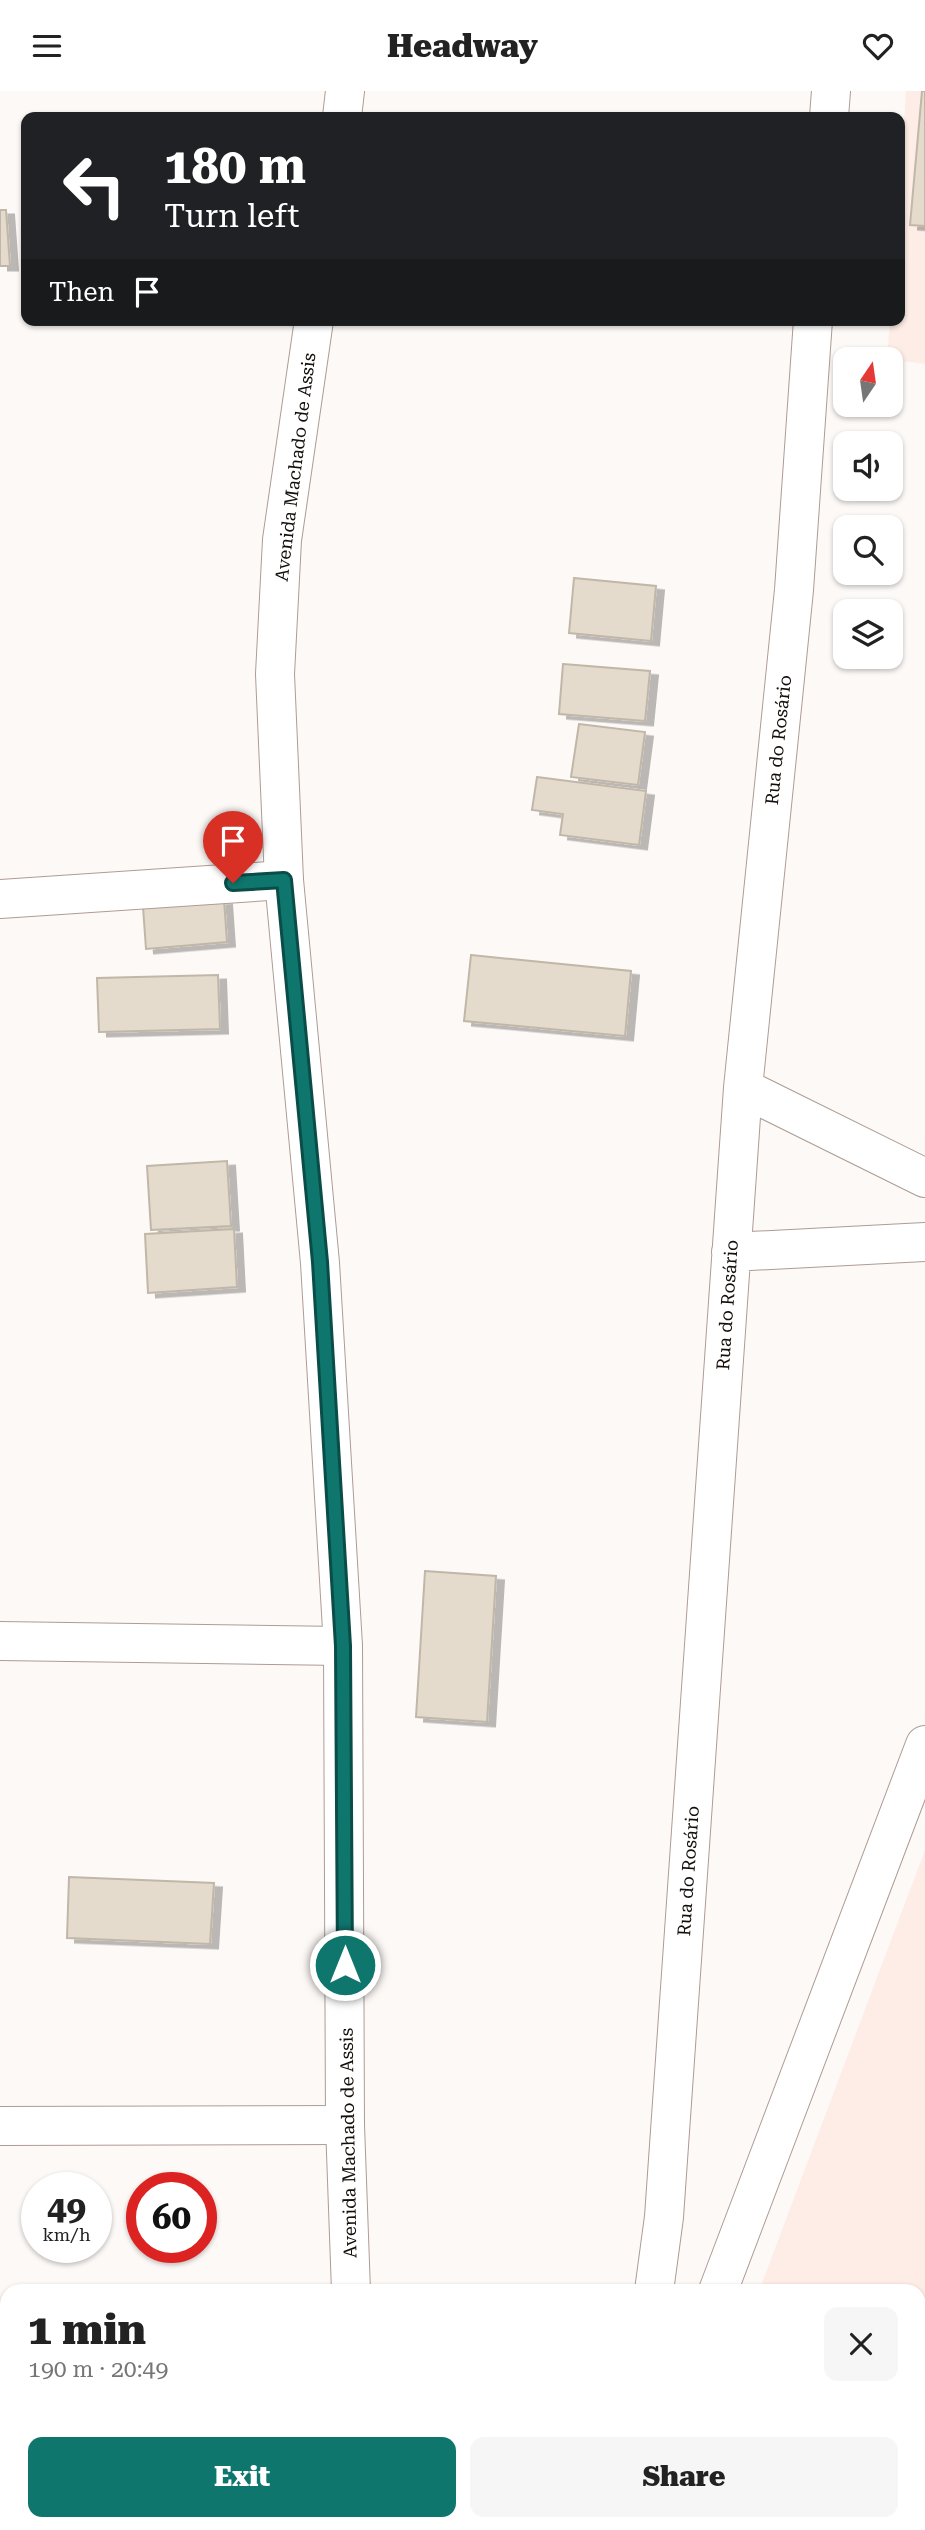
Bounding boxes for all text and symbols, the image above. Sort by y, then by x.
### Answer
icon: menu [28,27,66,65]
text: Headway [387,27,538,65]
icon: heart [859,27,897,65]
text: 180 m [164,138,306,195]
icon: left [49,140,140,231]
text: Turn left [164,197,299,235]
icon: arrive [128,273,166,311]
text: Then [49,277,114,307]
north arrow [833,347,903,417]
map controls [833,347,903,669]
street label: Avenida Machado de Assis [271,351,319,583]
button: sound [833,431,903,501]
button: search [833,515,903,585]
button: layers [833,599,903,669]
street label: Rua do Rosário [761,674,795,806]
pin [203,811,263,883]
icon: arrive [214,822,252,860]
street label: Rua do Rosário [712,1239,742,1371]
street label: Rua do Rosário [673,1805,703,1937]
position arrow [308,1928,382,2002]
street label: Avenida Machado de Assis [335,2028,361,2258]
speed limit sign: 60 [126,2172,217,2263]
text: 49 [47,2188,86,2229]
text: km/h [42,2224,91,2245]
text: 1 min [28,2305,146,2354]
button: close [824,2307,898,2381]
text: 190 m · 20:49 [28,2356,168,2383]
button: Exit [28,2437,456,2517]
button: Share [470,2437,898,2517]

